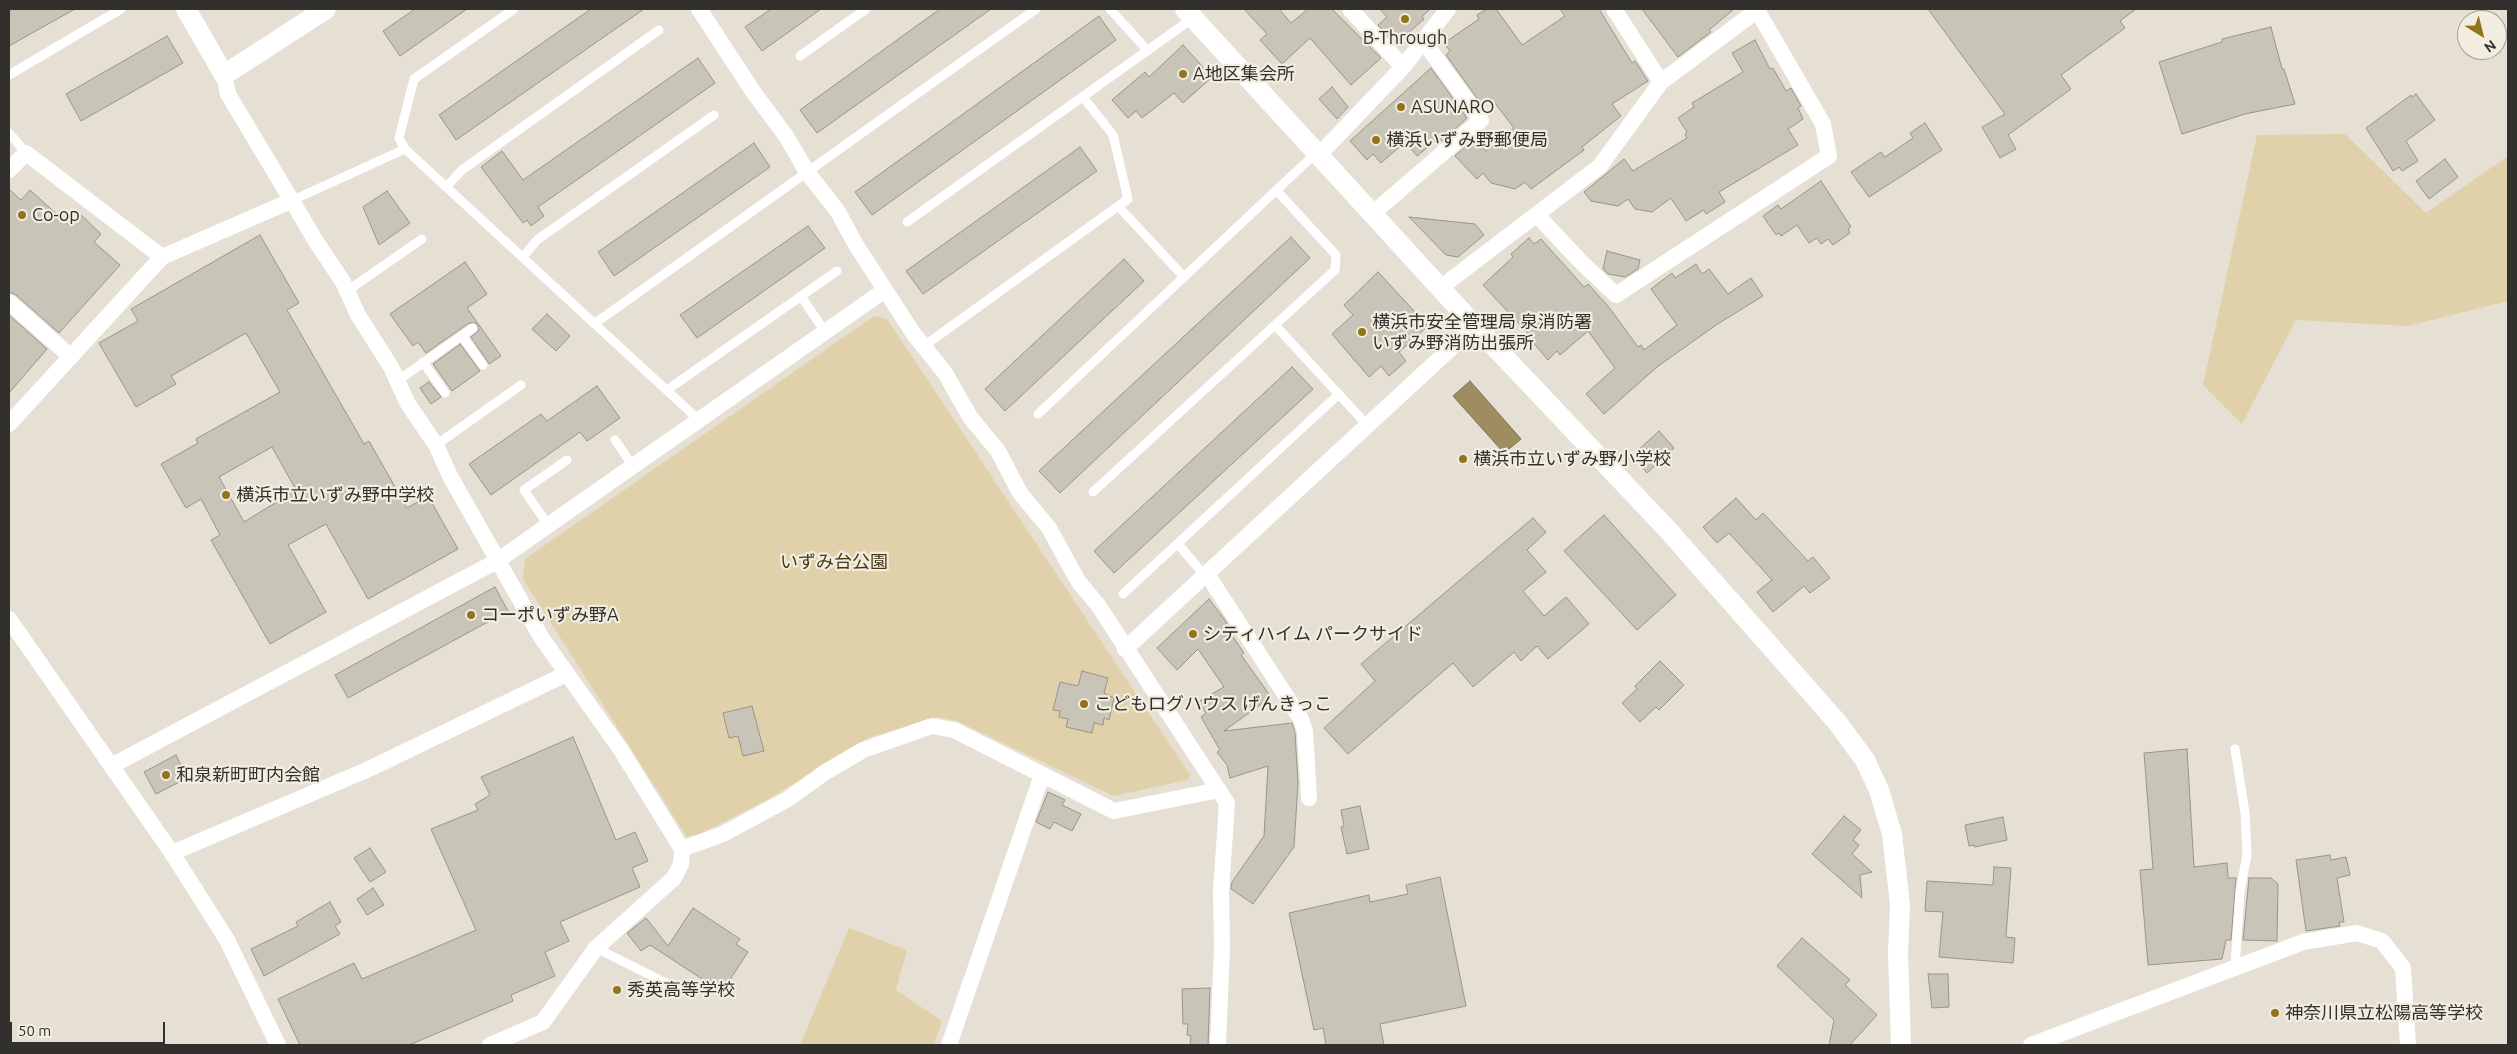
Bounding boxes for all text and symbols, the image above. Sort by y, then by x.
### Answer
north arrow [2457,10,2507,60]
marker: B-Through [1399,13,1411,25]
place label: B-Through [1363,27,1447,49]
text: N [2481,37,2499,56]
place label: A地区集会所 [1193,63,1295,85]
marker: A地区集会所 [1177,68,1189,80]
place label: ASUNARO [1411,96,1494,118]
marker: ASUNARO [1395,101,1407,113]
place label: 横浜いずみ野郵便局 [1386,129,1548,151]
marker: 横浜いずみ野郵便局 [1370,134,1382,146]
place label: Co-op [32,204,80,226]
marker: Co-op [16,209,28,221]
place label: 横浜市安全管理局 泉消防署 いずみ野消防出張所 [1372,311,1592,354]
marker: 横浜市安全管理局 泉消防署 いずみ野消防出張所 [1356,326,1368,338]
place label: 横浜市立いずみ野小学校 [1473,448,1671,470]
marker: 横浜市立いずみ野小学校 [1457,453,1469,465]
place label: 横浜市立いずみ野中学校 [236,484,434,506]
marker: 横浜市立いずみ野中学校 [220,489,232,501]
park label: いずみ台公園 [780,551,888,573]
place label: コーポいずみ野A [481,604,619,626]
marker: コーポいずみ野A [465,609,477,621]
place label: シティハイム パークサイド [1203,623,1423,645]
marker: シティハイム パークサイド [1187,628,1199,640]
place label: こどもログハウス げんきっこ [1094,693,1332,715]
marker: こどもログハウス げんきっこ [1078,698,1090,710]
place label: 和泉新町町内会館 [176,764,320,786]
marker: 和泉新町町内会館 [160,769,172,781]
place label: 秀英高等学校 [627,979,735,1001]
marker: 秀英高等学校 [611,984,623,996]
place label: 神奈川県立松陽高等学校 [2285,1002,2483,1024]
marker: 神奈川県立松陽高等学校 [2269,1007,2281,1019]
scale bar [12,1012,168,1044]
text: 50 m [18,1022,51,1039]

